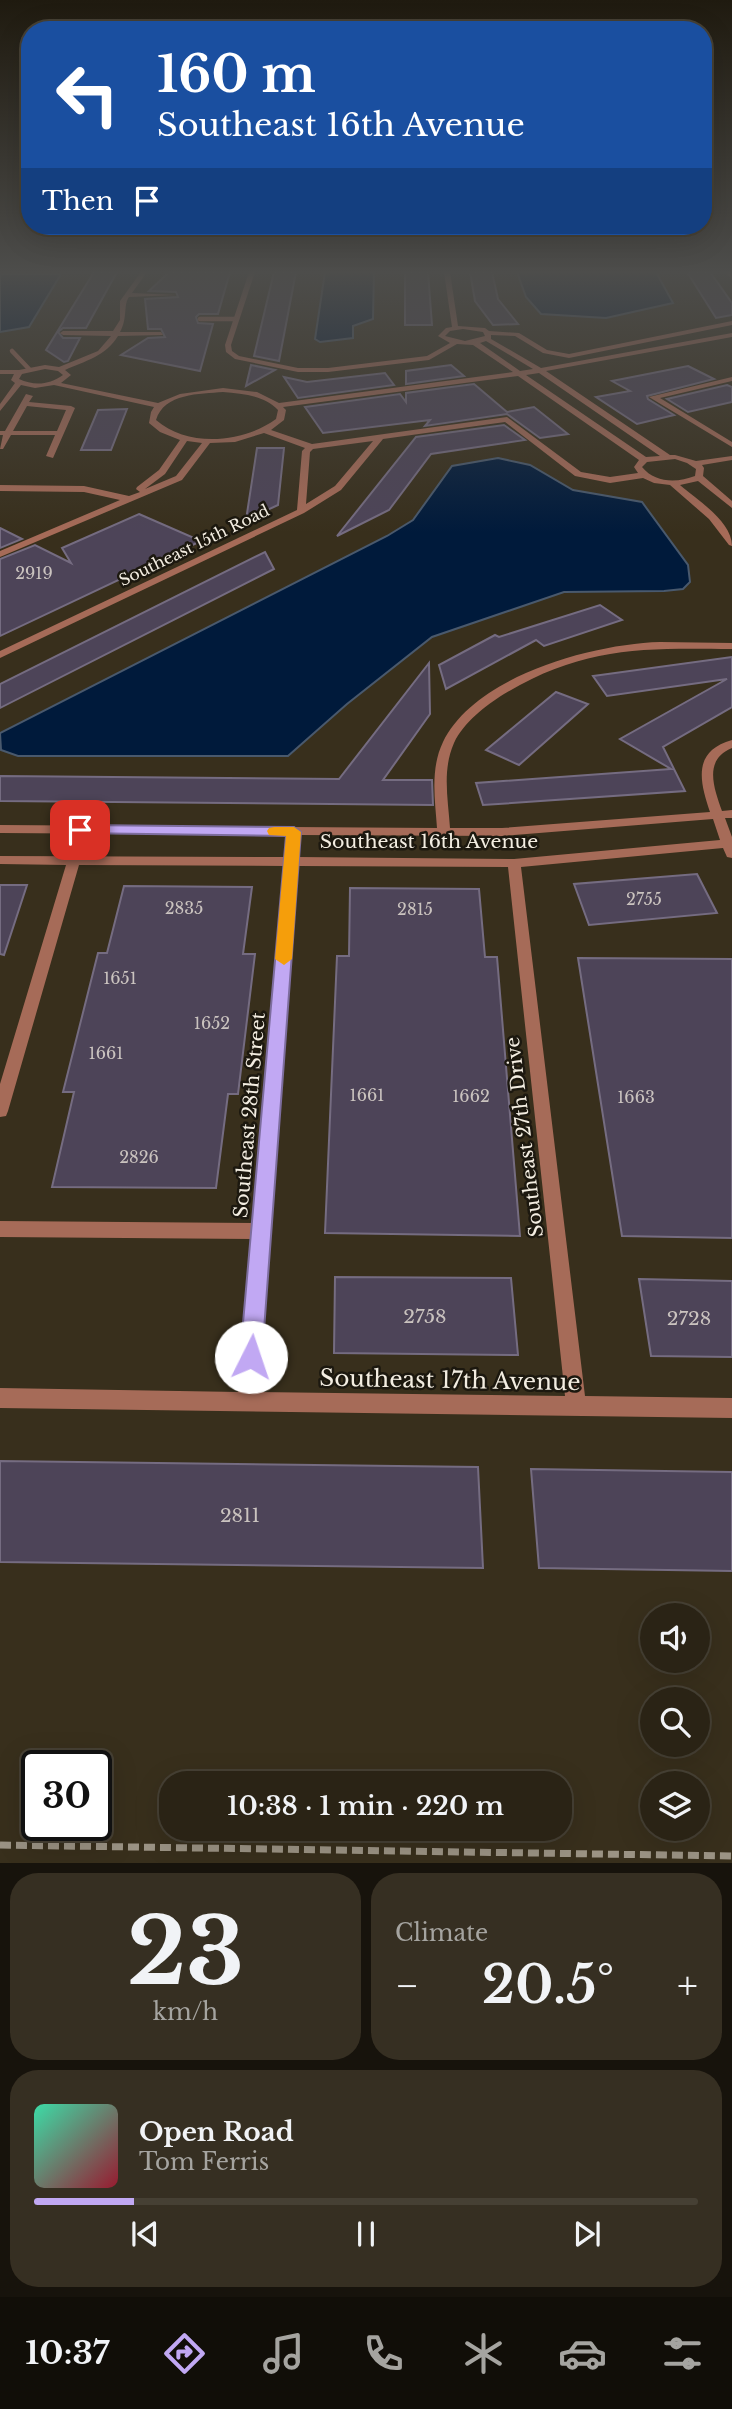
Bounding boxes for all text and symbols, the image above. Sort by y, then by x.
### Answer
text: 160 m [157,44,316,105]
icon: left [42,49,133,140]
text: Southeast 16th Avenue [157,105,525,145]
icon: arrive [128,182,166,220]
text: Then [42,185,114,217]
street label: Southeast 15th Road [115,500,273,590]
house number: 2919 [15,563,53,583]
pin [50,800,110,860]
icon: arrive [61,811,99,849]
street label: Southeast 16th Avenue [320,830,538,853]
house number: 2755 [626,889,662,909]
house number: 2835 [165,898,203,918]
house number: 2815 [397,899,433,919]
house number: 1651 [103,968,137,988]
street label: Southeast 28th Street [229,1010,270,1219]
house number: 1652 [194,1013,230,1033]
street label: Southeast 27th Drive [501,1035,548,1238]
house number: 1661 [89,1043,123,1063]
house number: 1661 [350,1085,384,1105]
house number: 1662 [452,1086,490,1106]
house number: 1663 [617,1087,655,1107]
house number: 2826 [119,1147,159,1167]
house number: 2758 [403,1305,447,1328]
house number: 2728 [667,1307,711,1330]
position arrow [214,1320,288,1394]
street label: Southeast 17th Avenue [319,1364,581,1396]
house number: 2811 [220,1504,260,1527]
map controls [640,1603,710,1841]
button: sound [640,1603,710,1673]
button: search [640,1687,710,1757]
speed limit sign: 30 [21,1750,112,1841]
button: layers [640,1771,710,1841]
text: 10:38 · 1 min · 220 m [227,1790,504,1822]
text: 23 [127,1896,244,2009]
text: Climate [395,1919,488,1947]
text: 20.5° [482,1953,614,2017]
text: − [395,1962,419,2009]
text: + [677,1962,698,2009]
text: km/h [153,1998,218,2026]
text: Open Road [139,2116,294,2148]
text: Tom Ferris [139,2148,269,2176]
icon: previous [126,2215,164,2253]
icon: pause [347,2215,385,2253]
icon: next [568,2215,606,2253]
icon: directions [160,2329,209,2378]
icon: music [259,2329,308,2378]
icon: phone [359,2329,408,2378]
icon: climate [459,2329,508,2378]
icon: car [558,2329,607,2378]
icon: filters [658,2329,707,2378]
text: 10:37 [25,2333,109,2373]

